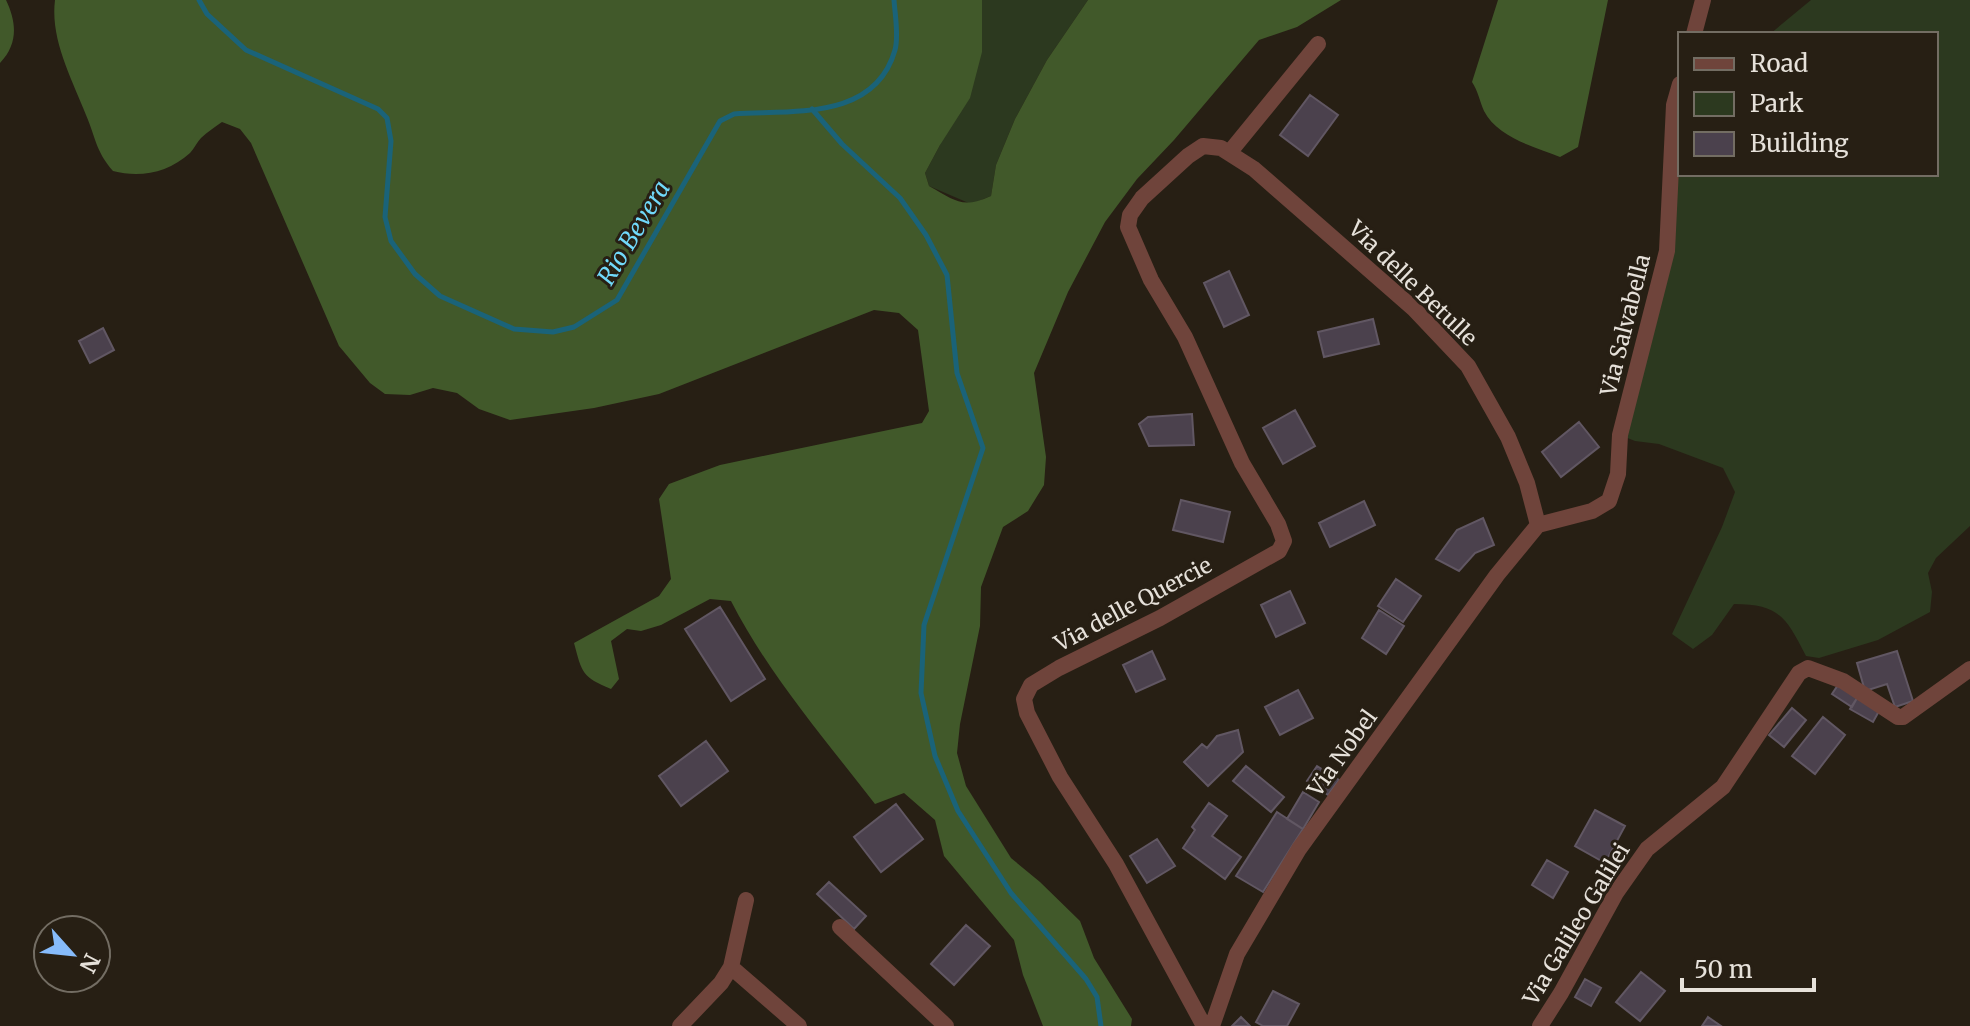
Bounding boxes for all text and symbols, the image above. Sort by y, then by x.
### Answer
legend [1678,32,1938,176]
text: Road [1750,48,1808,79]
text: Park [1750,88,1804,119]
text: Building [1750,128,1849,159]
water label: Rio Bevera [590,175,677,291]
street label: Via delle Betulle [1342,214,1483,351]
street label: Via Salvabella [1594,251,1656,400]
street label: Via delle Quercie [1049,551,1216,658]
street label: Via Nobel [1301,704,1383,803]
street label: Via Galileo Galilei [1516,838,1635,1011]
north arrow [32,914,112,994]
scale bar [1682,942,1814,992]
text: N [73,949,106,978]
text: 50 m [1694,954,1753,985]

